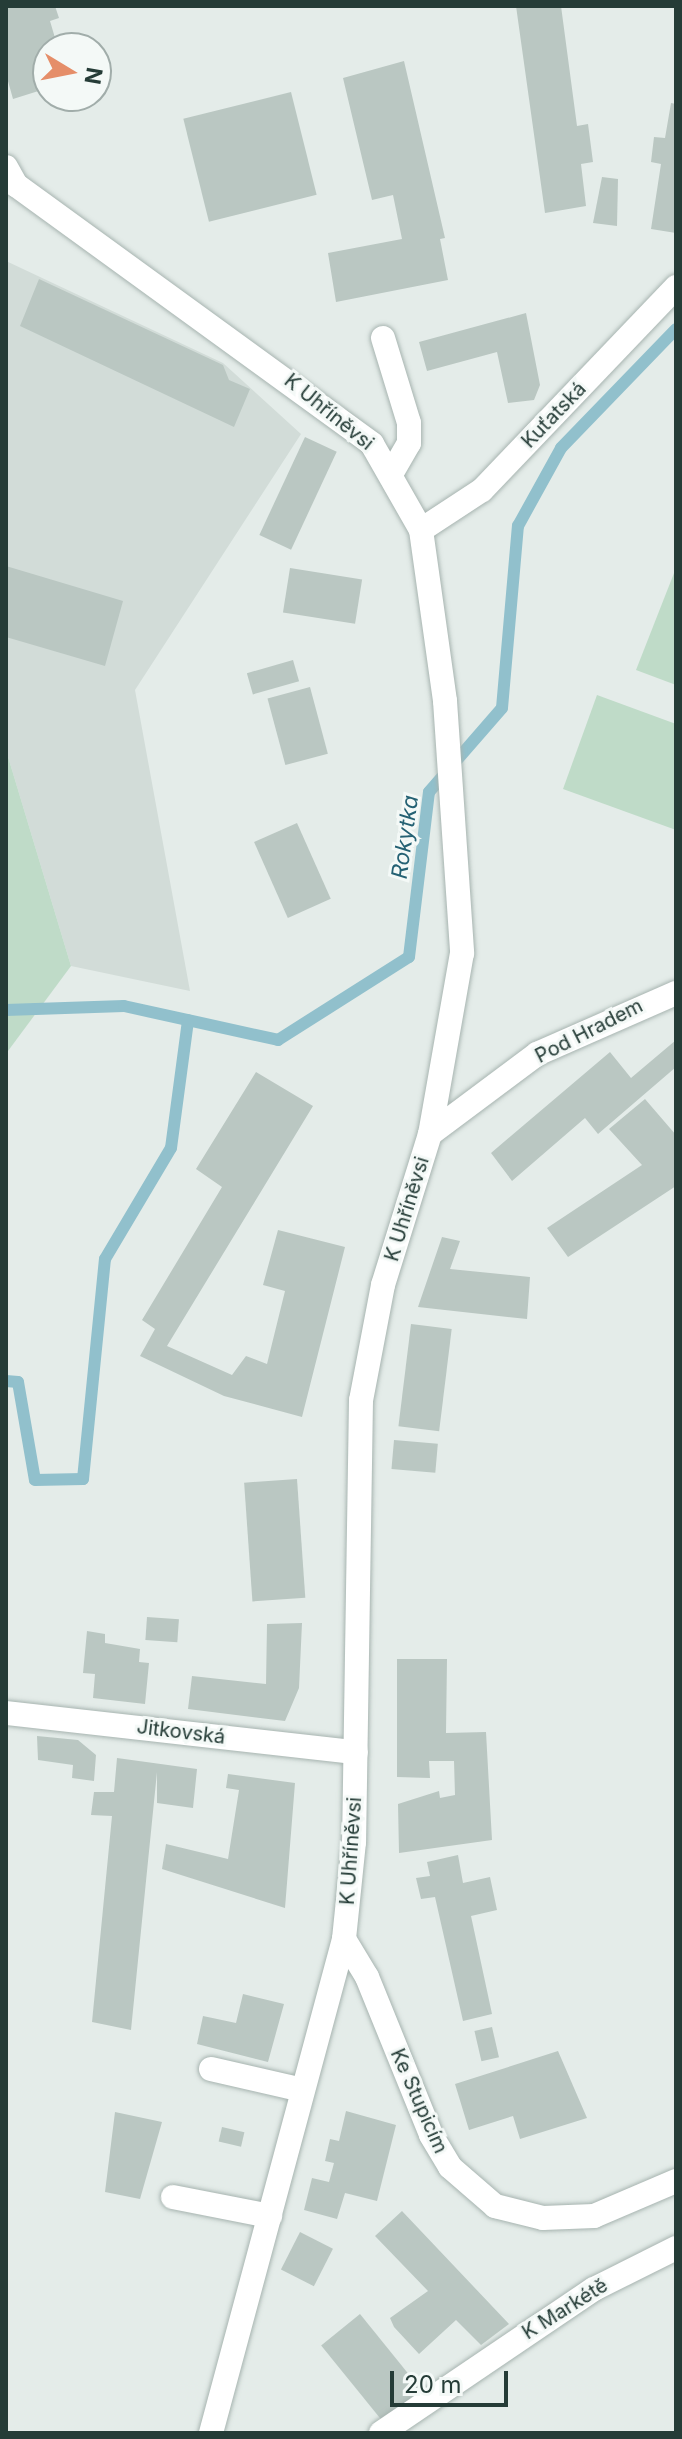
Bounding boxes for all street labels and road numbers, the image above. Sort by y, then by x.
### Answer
street label: K Uhříněvsi [279,369,379,455]
street label: Kuťatská [517,377,591,453]
street label: Pod Hradem [531,994,647,1068]
street label: K Uhříněvsi [380,1154,434,1264]
street label: Jitkovská [135,1715,227,1749]
street label: K Uhříněvsi [335,1796,367,1906]
street label: Ke Stupicím [385,2045,453,2157]
street label: K Markétě [518,2273,612,2345]

